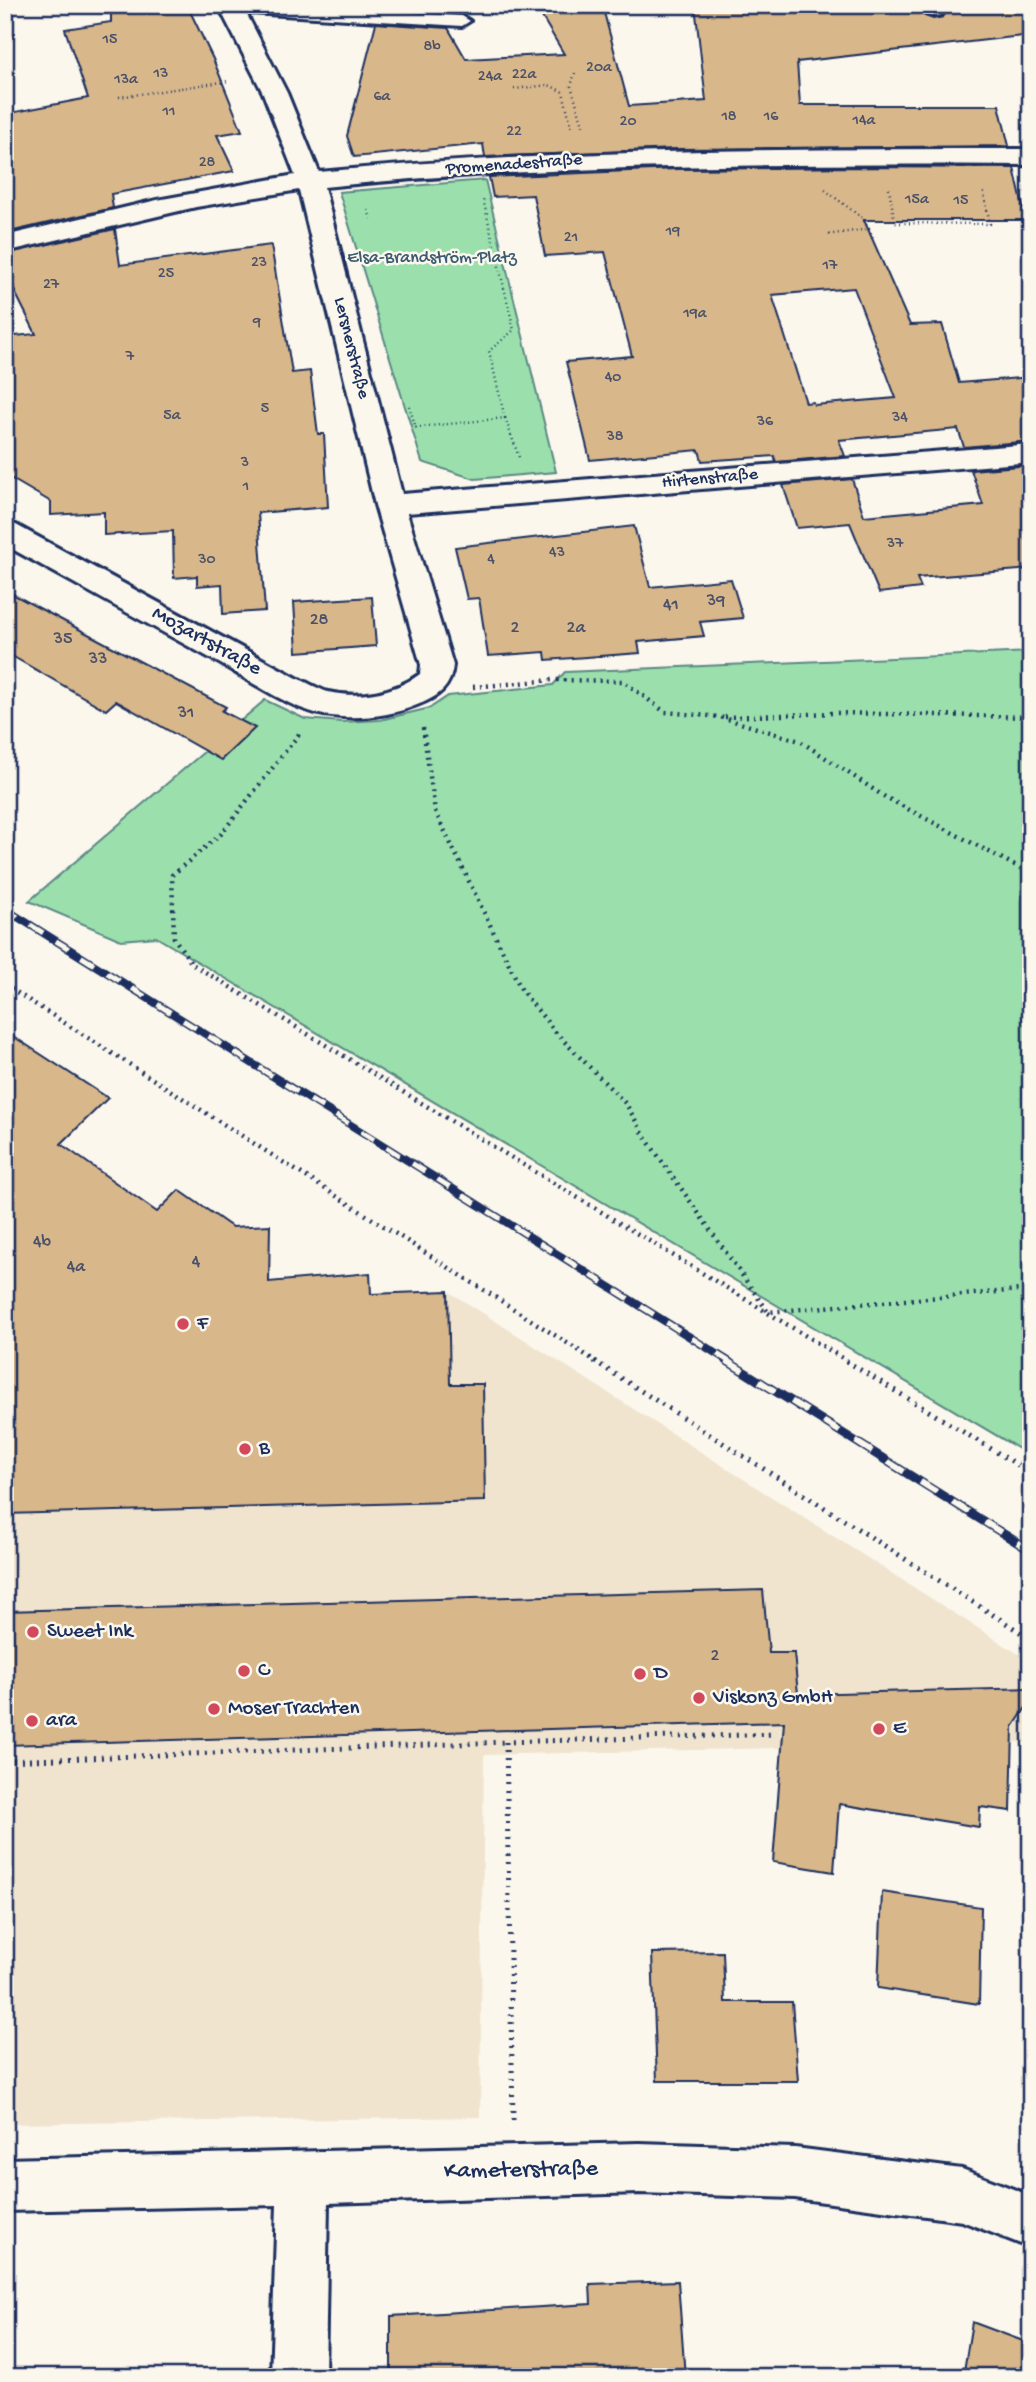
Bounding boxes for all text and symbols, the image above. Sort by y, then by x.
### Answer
house number: 15 [102,31,117,50]
house number: 8b [423,38,441,57]
house number: 20a [586,59,613,78]
house number: 13 [153,65,168,84]
house number: 22a [512,66,537,85]
house number: 24a [478,68,503,87]
house number: 13a [113,71,139,90]
house number: 6a [374,88,392,107]
house number: 11 [162,103,175,122]
house number: 18 [720,108,737,127]
house number: 16 [763,108,779,127]
house number: 14a [852,112,877,131]
house number: 20 [620,113,636,132]
house number: 22 [506,123,522,142]
street label: Promenadestraße [444,150,584,180]
house number: 28 [199,154,216,173]
house number: 15a [904,191,930,210]
house number: 15 [953,192,968,211]
house number: 19 [665,223,680,242]
house number: 21 [564,229,578,248]
park label: Elsa-Brandström-Platz [347,248,518,269]
house number: 23 [251,254,267,273]
house number: 17 [822,257,838,276]
house number: 25 [158,265,174,284]
house number: 27 [43,276,60,295]
street label: Lersnerstraße [328,295,374,402]
house number: 19a [682,305,708,324]
house number: 9 [252,314,261,333]
house number: 7 [125,348,135,367]
house number: 40 [605,369,621,388]
house number: 5 [261,400,269,419]
house number: 5a [163,407,182,426]
house number: 34 [891,409,908,428]
house number: 36 [756,413,774,432]
house number: 38 [605,428,624,447]
house number: 3 [240,454,249,473]
street label: Hirtenstraße [661,464,760,494]
house number: 1 [242,478,249,497]
house number: 37 [886,535,904,554]
house number: 43 [549,544,565,563]
house number: 30 [197,551,216,570]
house number: 4 [487,551,495,570]
house number: 39 [706,591,725,612]
house number: 41 [663,595,679,616]
street label: Mozartstraße [147,602,266,683]
house number: 28 [310,610,328,631]
house number: 2 [511,618,520,639]
house number: 2a [567,618,586,639]
house number: 35 [53,629,72,650]
house number: 33 [88,649,107,670]
house number: 31 [177,703,194,724]
house number: 4b [33,1232,52,1253]
house number: 4 [192,1252,201,1273]
house number: 4a [67,1257,86,1278]
place label: F [196,1312,209,1337]
marker: F [175,1316,191,1332]
place label: B [258,1437,271,1462]
marker: B [237,1441,253,1457]
place label: Sweet Ink [47,1620,135,1645]
marker: Sweet Ink [25,1624,41,1640]
house number: 2 [711,1646,720,1667]
place label: C [258,1659,271,1684]
place label: D [652,1662,668,1687]
marker: C [236,1663,252,1679]
marker: D [632,1666,648,1682]
place label: Viskonz GmbH [712,1686,834,1711]
marker: Viskonz GmbH [691,1690,707,1706]
place label: Moser Trachten [228,1697,359,1722]
marker: Moser Trachten [206,1701,222,1717]
place label: ara [46,1709,78,1734]
marker: ara [24,1713,40,1729]
place label: E [893,1717,907,1742]
marker: E [871,1721,887,1737]
street label: Kameterstraße [444,2155,599,2187]

